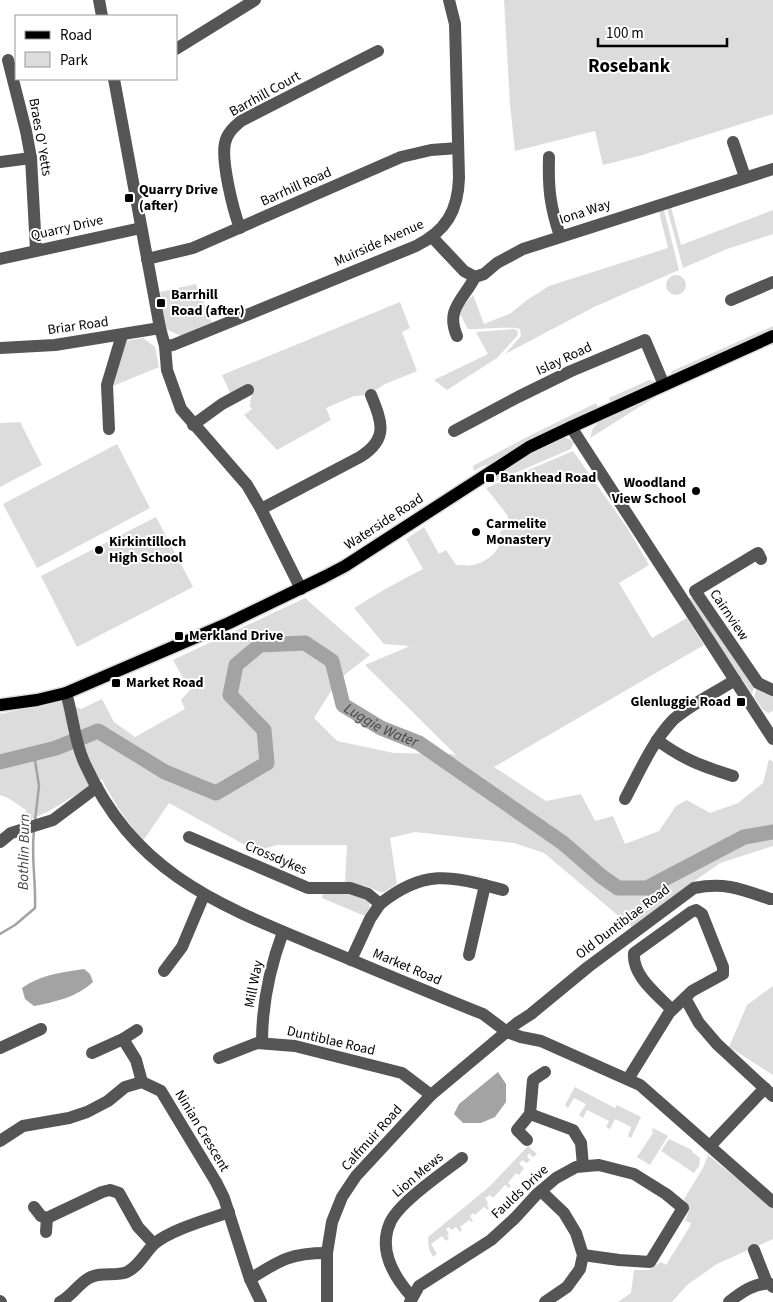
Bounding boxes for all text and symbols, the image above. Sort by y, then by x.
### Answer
legend [15,15,178,80]
scale bar [598,15,727,47]
text: 100 m [606,23,644,44]
text: Road [60,25,92,46]
text: Park [60,50,89,71]
district label: Rosebank [588,53,671,80]
street label: Barrhill Court [226,66,305,122]
street label: Braes O' Yetts [23,96,57,178]
street label: Barrhill Road [257,162,335,212]
place label: Quarry Drive (after) [139,180,218,216]
marker: Quarry Drive (after) [123,192,135,204]
street label: Iona Way [557,194,614,230]
street label: Quarry Drive [29,210,105,246]
street label: Muirside Avenue [331,214,427,272]
place label: Barrhill Road (after) [171,285,244,321]
marker: Barrhill Road (after) [155,297,167,309]
street label: Briar Road [46,312,110,340]
street label: Islay Road [533,337,595,381]
place label: Bankhead Road [500,468,596,488]
marker: Bankhead Road [484,472,496,484]
place label: Woodland View School [611,473,686,509]
marker: Woodland View School [690,485,702,497]
street label: Waterside Road [340,489,428,555]
place label: Carmelite Monastery [486,514,552,550]
marker: Carmelite Monastery [470,526,482,538]
place label: Kirkintilloch High School [109,532,186,568]
marker: Kirkintilloch High School [93,544,105,556]
street label: Cairnview [704,585,754,645]
place label: Merkland Drive [189,626,283,646]
marker: Merkland Drive [173,630,185,642]
place label: Market Road [126,673,204,693]
marker: Market Road [110,677,122,689]
place label: Glenluggie Road [631,692,731,712]
marker: Glenluggie Road [735,696,747,708]
water label: Luggie Water [340,698,422,753]
water label: Bothlin Burn [13,813,35,890]
street label: Crossdykes [242,836,310,880]
street label: Old Duntiblae Road [572,880,674,964]
street label: Market Road [369,944,445,990]
street label: Mill Way [240,958,268,1009]
street label: Duntiblae Road [285,1021,377,1061]
street label: Ninian Crescent [170,1086,234,1176]
street label: Calfmuir Road [337,1100,407,1176]
street label: Lion Mews [388,1148,448,1202]
street label: Faulds Drive [487,1160,553,1224]

